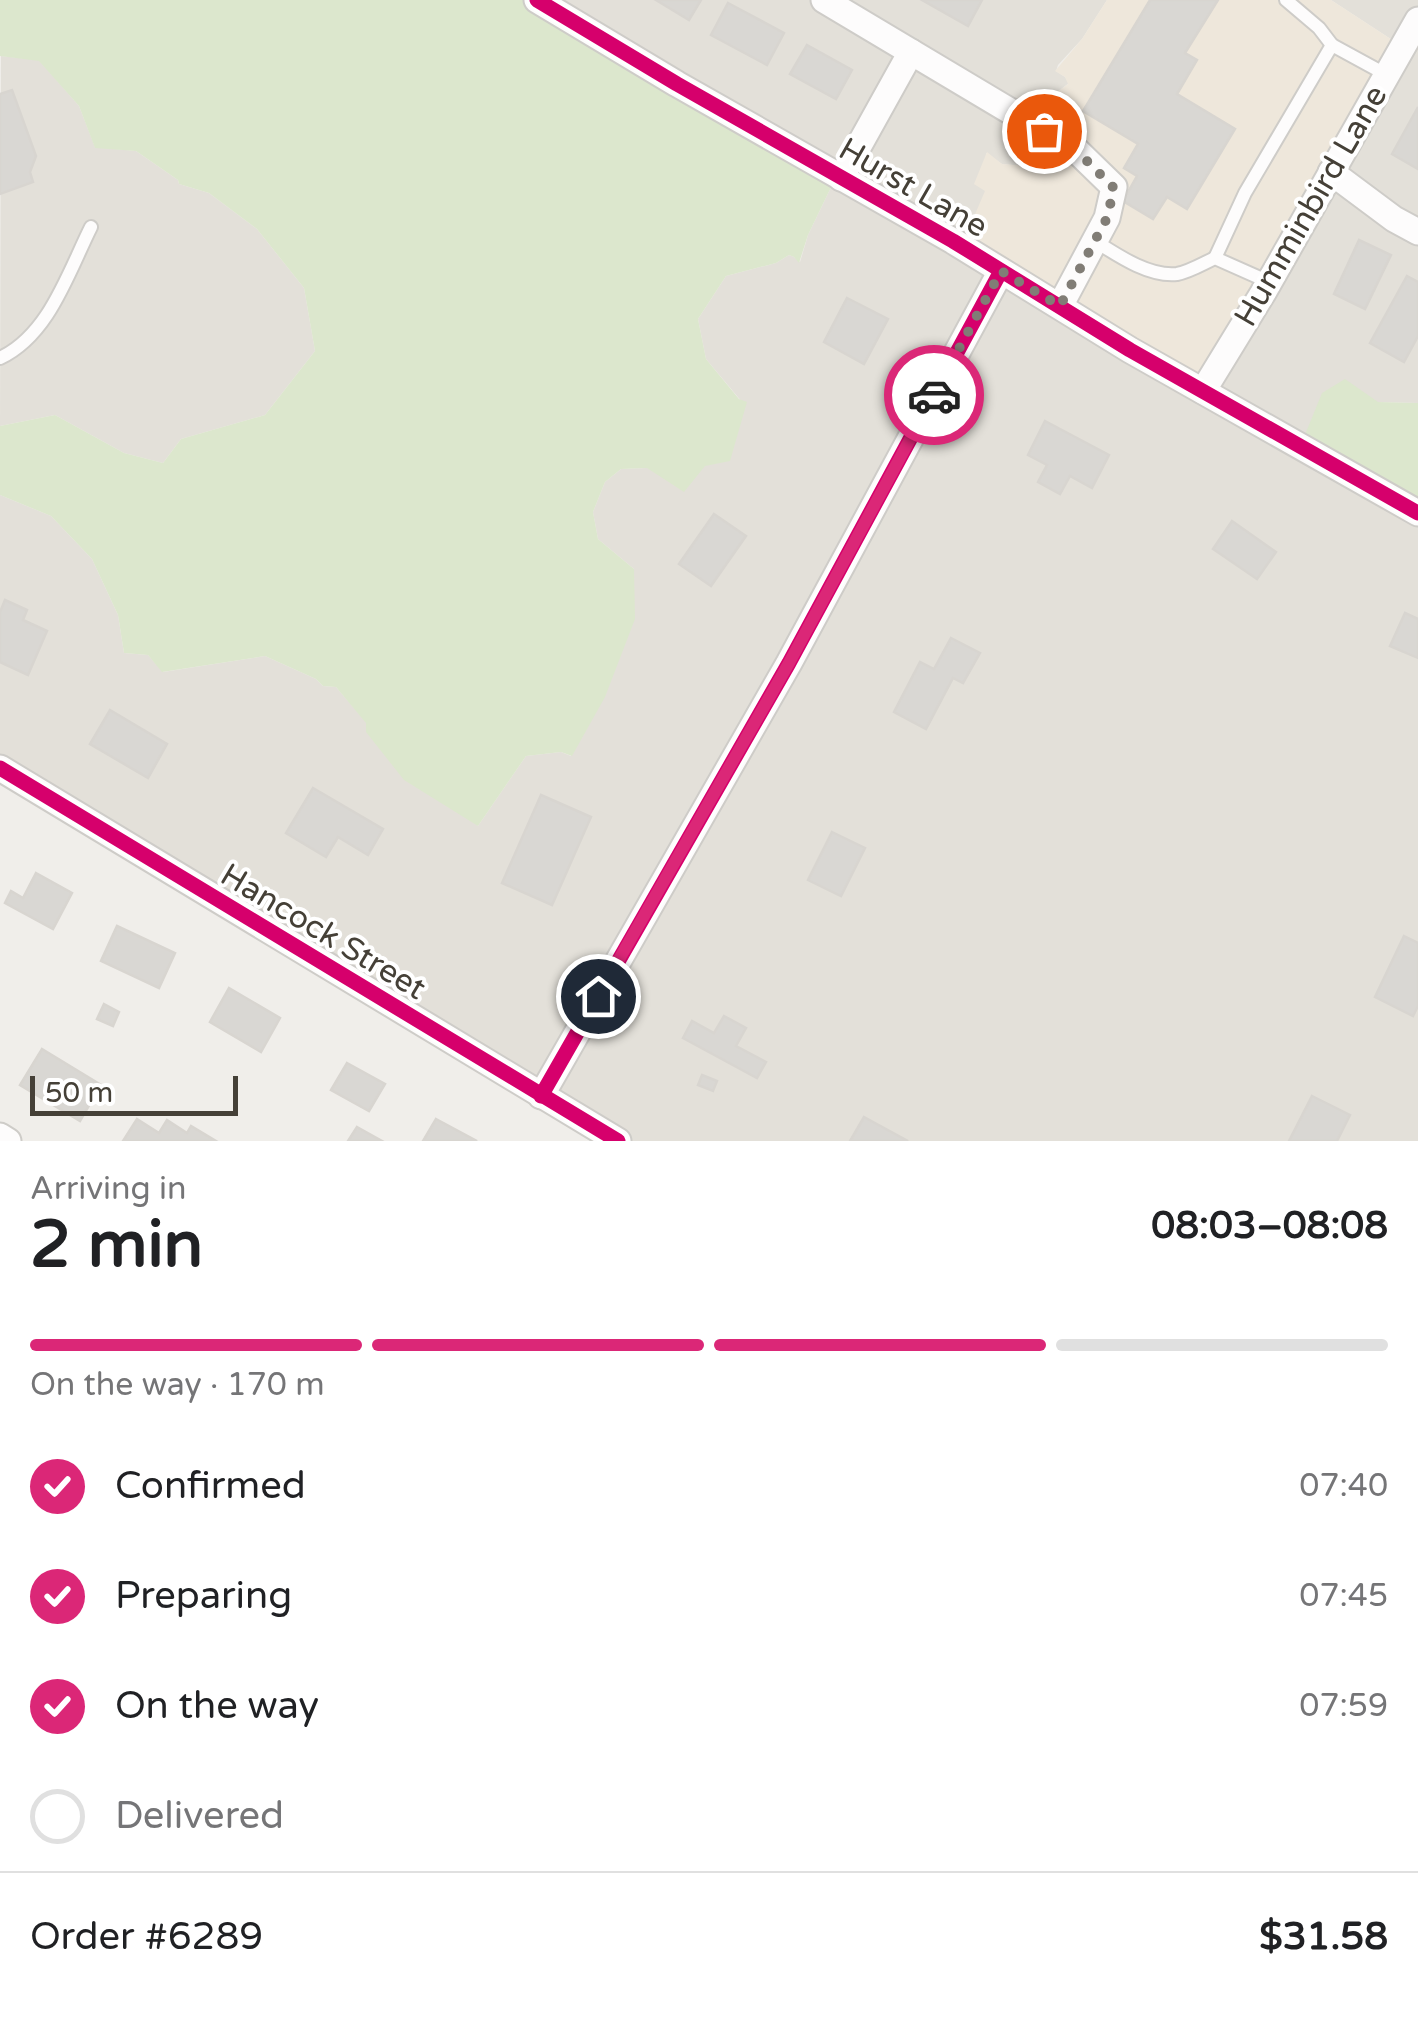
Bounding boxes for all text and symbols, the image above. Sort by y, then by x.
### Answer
street label: Humminbird Lane [1227,79,1395,333]
pin [1002,89,1087,174]
icon: bag [1017,104,1072,159]
street label: Hurst Lane [832,130,994,246]
courier [884,345,984,445]
icon: car [907,368,962,423]
street label: Hancock Street [214,856,432,1008]
pin [556,954,641,1039]
icon: home [571,969,626,1024]
scale bar [30,1071,238,1116]
text: 50 m [45,1076,113,1110]
text: Arriving in [30,1170,187,1208]
text: 08:03–08:08 [1151,1203,1388,1249]
text: 2 min [30,1206,203,1285]
text: On the way · 170 m [30,1366,325,1404]
icon: check [30,1459,85,1514]
text: Confirmed [115,1463,306,1509]
text: 07:40 [1299,1467,1388,1505]
icon: check [30,1569,85,1624]
text: Preparing [115,1573,292,1619]
text: 07:45 [1299,1577,1388,1615]
icon: check [30,1679,85,1734]
text: On the way [115,1683,319,1729]
text: 07:59 [1299,1687,1388,1725]
text: Delivered [115,1793,284,1839]
text: Order #6289 [30,1914,263,1960]
text: $31.58 [1259,1914,1388,1960]

